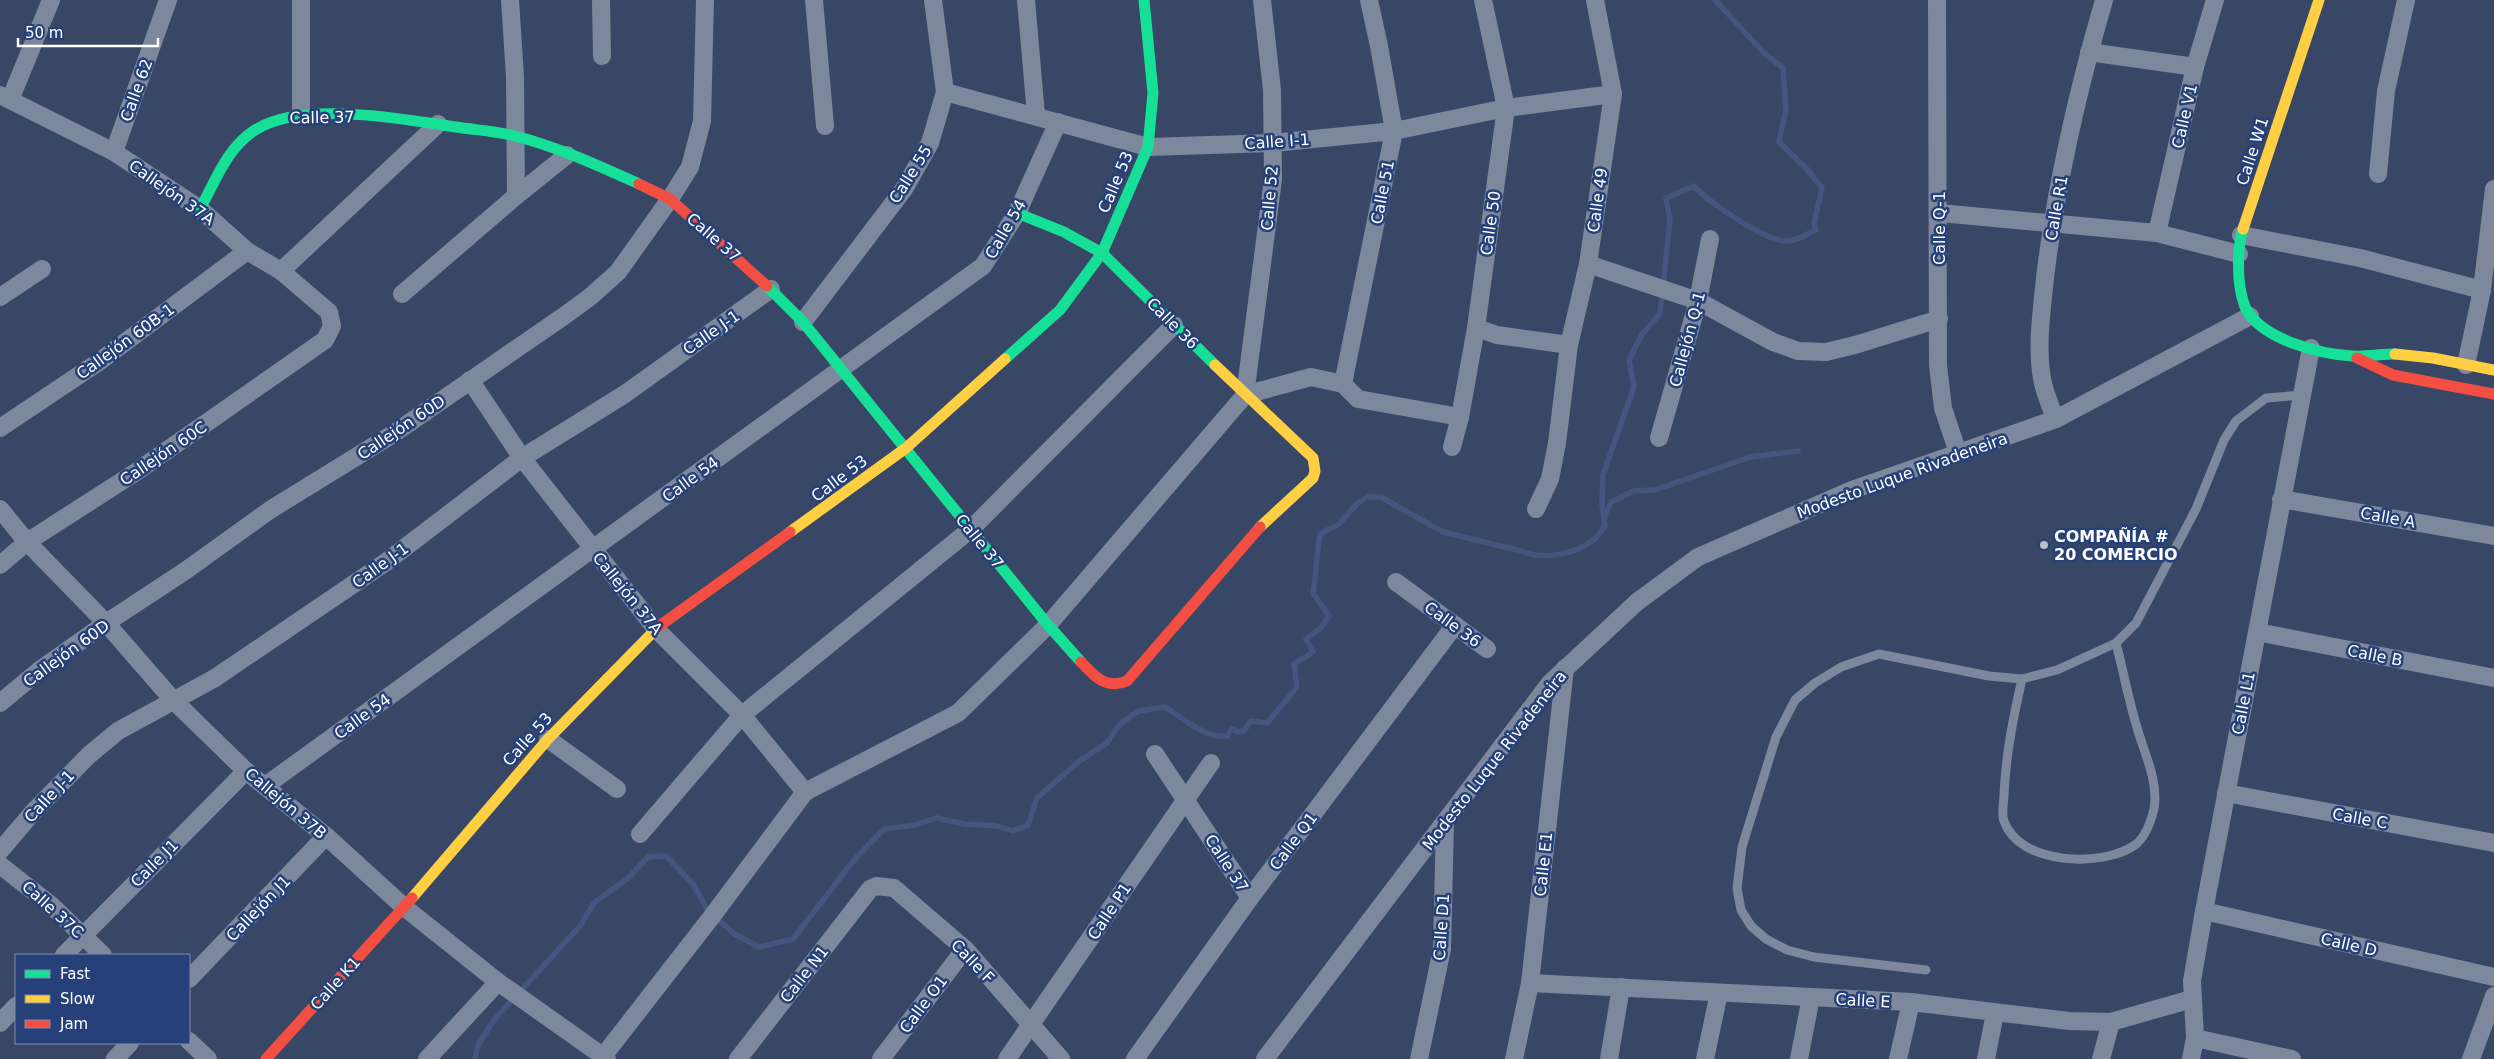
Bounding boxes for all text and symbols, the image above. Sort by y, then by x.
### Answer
scale bar [18,15,158,47]
text: 50 m [25,24,63,42]
street label: Calle 62 [116,56,157,124]
street label: Calle V1 [2168,82,2201,150]
street label: Calle 37 [289,107,355,128]
street label: Calle W1 [2233,115,2272,188]
street label: Calle I-1 [1244,130,1310,153]
street label: Calle 55 [885,142,936,207]
street label: Calle 53 [1094,148,1137,216]
street label: Callejón 37A [125,156,218,229]
street label: Calle 51 [1367,158,1398,226]
street label: Calle 52 [1257,165,1282,231]
street label: Calle 49 [1584,166,1611,234]
street label: Calle R1 [2041,174,2072,242]
street label: Calle 50 [1477,189,1504,257]
street label: Calle Q-1 [1930,191,1949,265]
street label: Calle 54 [981,196,1030,262]
street label: Calle 37 [683,209,744,266]
street label: Callejón Q-1 [1666,289,1709,389]
street label: Calle 36 [1143,294,1202,353]
street label: Callejón 60B-1 [73,299,178,383]
street label: Calle J-1 [679,306,743,359]
street label: Callejón 60D [354,391,449,464]
street label: Callejón 60C [116,417,210,489]
street label: Modesto Luque Rivadeneira [1794,428,2010,522]
street label: Calle 53 [808,451,871,506]
street label: Calle 54 [658,453,722,506]
street label: Calle A [2359,503,2417,532]
street label: Calle 37 [952,510,1007,573]
place label: COMPAÑÍA # 20 COMERCIO [2054,527,2178,564]
street label: Calle J-1 [348,539,412,592]
marker: COMPAÑÍA # 20 COMERCIO [2038,539,2050,551]
street label: Callejón 37A [589,548,667,638]
street label: Calle 36 [1421,598,1485,651]
street label: Callejón 60D [20,616,113,691]
street label: Calle B [2346,641,2404,670]
street label: Modesto Luque Rivadeneira [1418,667,1570,854]
street label: Calle L1 [2228,670,2259,736]
street label: Calle 54 [330,690,394,743]
street label: Calle 53 [499,709,556,770]
street label: Callejón 37B [241,764,330,843]
street label: Calle J-1 [20,766,78,827]
street label: Calle C [2331,804,2389,833]
street label: Calle Q1 [1265,809,1321,874]
street label: Calle 37 [1201,831,1252,896]
street label: Calle E1 [1531,831,1556,897]
street label: Calle J1 [127,836,182,891]
street label: Callejón J1 [222,872,294,945]
street label: Calle 37C [18,877,87,942]
street label: Calle P1 [1083,879,1135,943]
street label: Calle D1 [1430,893,1453,961]
street label: Calle D [2319,929,2379,960]
street label: Calle F [947,935,998,987]
street label: Calle N1 [776,942,832,1007]
street label: Calle K1 [306,953,364,1014]
legend [15,954,190,1044]
text: Fast [60,965,90,983]
street label: Calle O1 [895,972,951,1037]
text: Slow [60,990,95,1008]
street label: Calle E [1835,990,1891,1011]
text: Jam [59,1015,88,1033]

